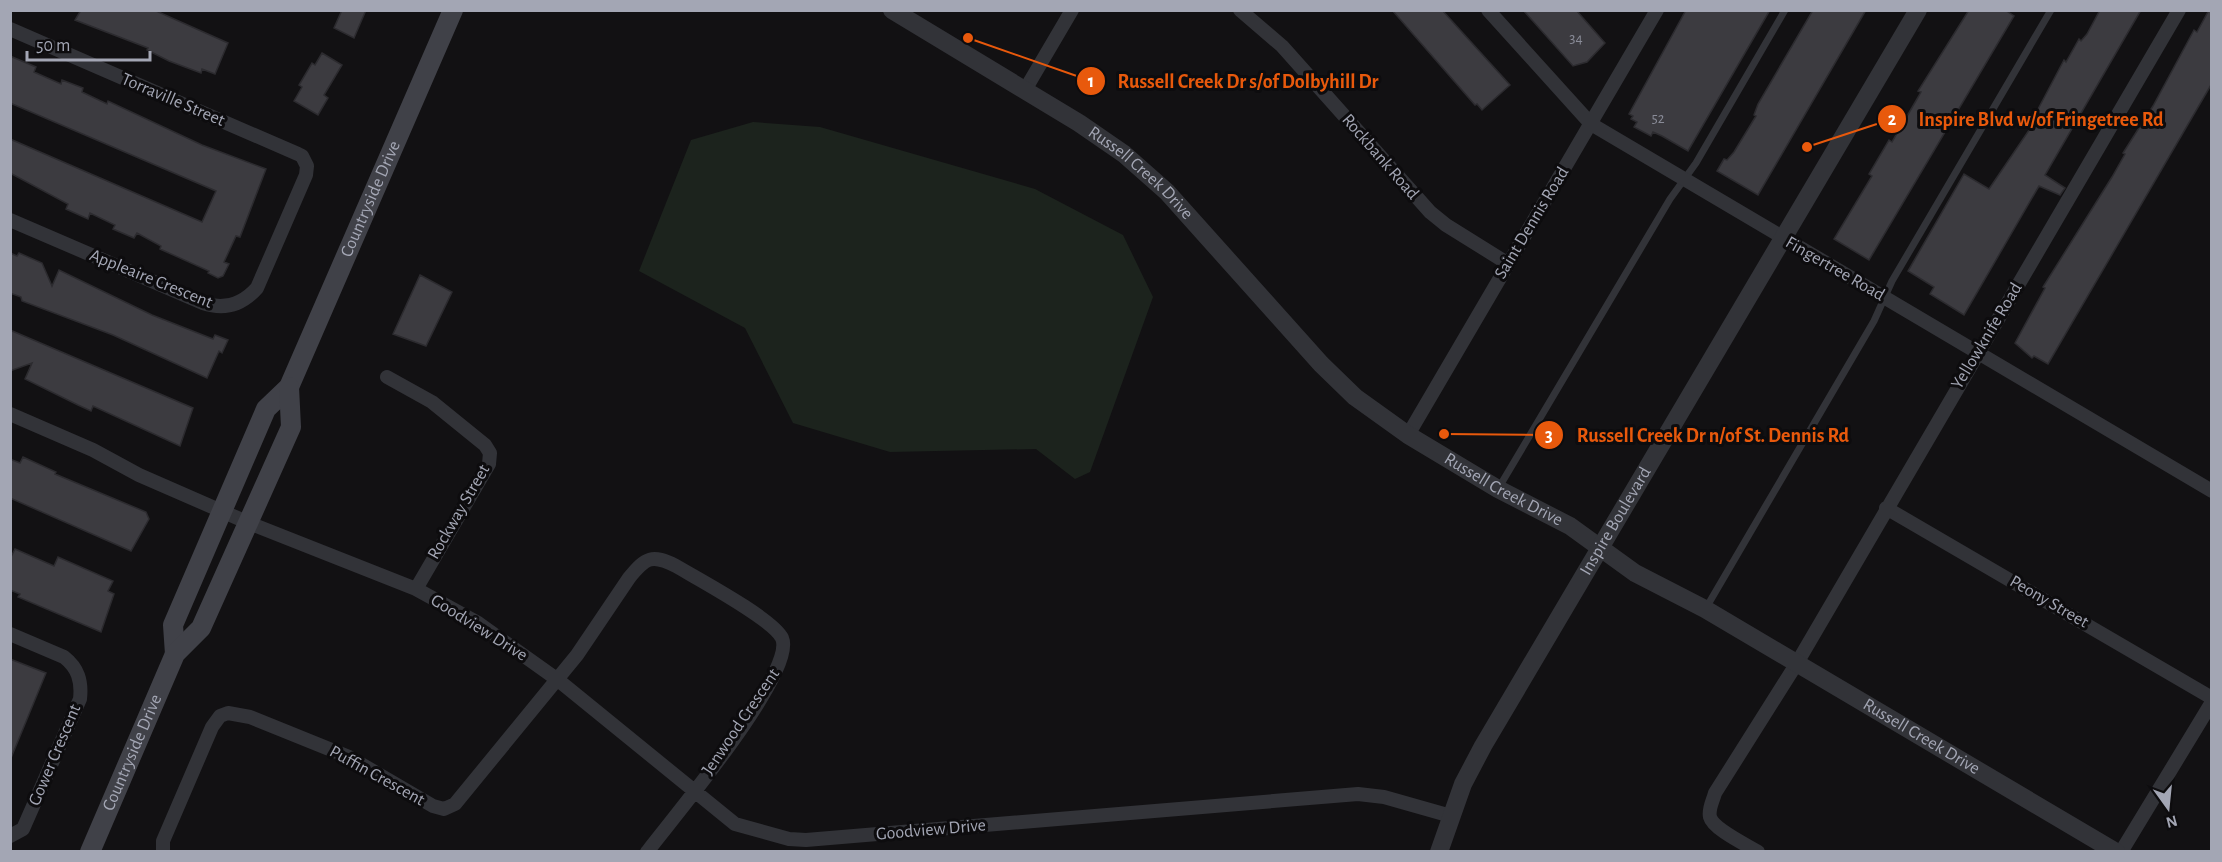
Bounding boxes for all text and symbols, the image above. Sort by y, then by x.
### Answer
scale bar [27,24,150,62]
house number: 34 [1569,31,1583,46]
text: 50 m [36,37,70,55]
callout: Russell Creek Dr s/of Dolbyhill Dr [1076,62,1391,100]
street label: Torraville Street [119,70,228,130]
text: Russell Creek Dr s/of Dolbyhill Dr [1117,72,1379,92]
text: 1 [1088,73,1094,91]
callout: Inspire Blvd w/of Fringetree Rd [1877,100,2176,138]
text: Inspire Blvd w/of Fringetree Rd [1919,110,2164,130]
street label: Rockbank Road [1338,111,1422,203]
house number: 52 [1651,111,1665,126]
text: 2 [1888,111,1897,129]
street label: Russell Creek Drive [1085,123,1196,223]
street label: Countryside Drive [338,138,404,260]
street label: Saint Dennis Road [1492,164,1572,282]
street label: Fingertree Road [1782,233,1888,305]
street label: Appleaire Crescent [87,246,215,312]
street label: Yellowknife Road [1948,280,2026,392]
callout: Russell Creek Dr n/of St. Dennis Rd [1534,416,1861,454]
text: Russell Creek Dr n/of St. Dennis Rd [1577,426,1850,446]
text: 3 [1545,427,1553,445]
street label: Russell Creek Drive [1441,450,1566,530]
street label: Rockway Street [425,461,493,563]
street label: Inspire Boulevard [1577,464,1655,579]
street label: Peony Street [2007,572,2092,632]
street label: Goodview Drive [427,591,531,665]
street label: Jenwood Crescent [699,665,783,779]
street label: Countryside Drive [100,692,165,814]
street label: Russell Creek Drive [1860,695,1983,778]
street label: Gower Crescent [26,702,84,808]
street label: Puffin Crescent [326,742,428,810]
north arrow [2138,778,2198,838]
text: N [2164,812,2179,831]
street label: Goodview Drive [875,816,987,844]

